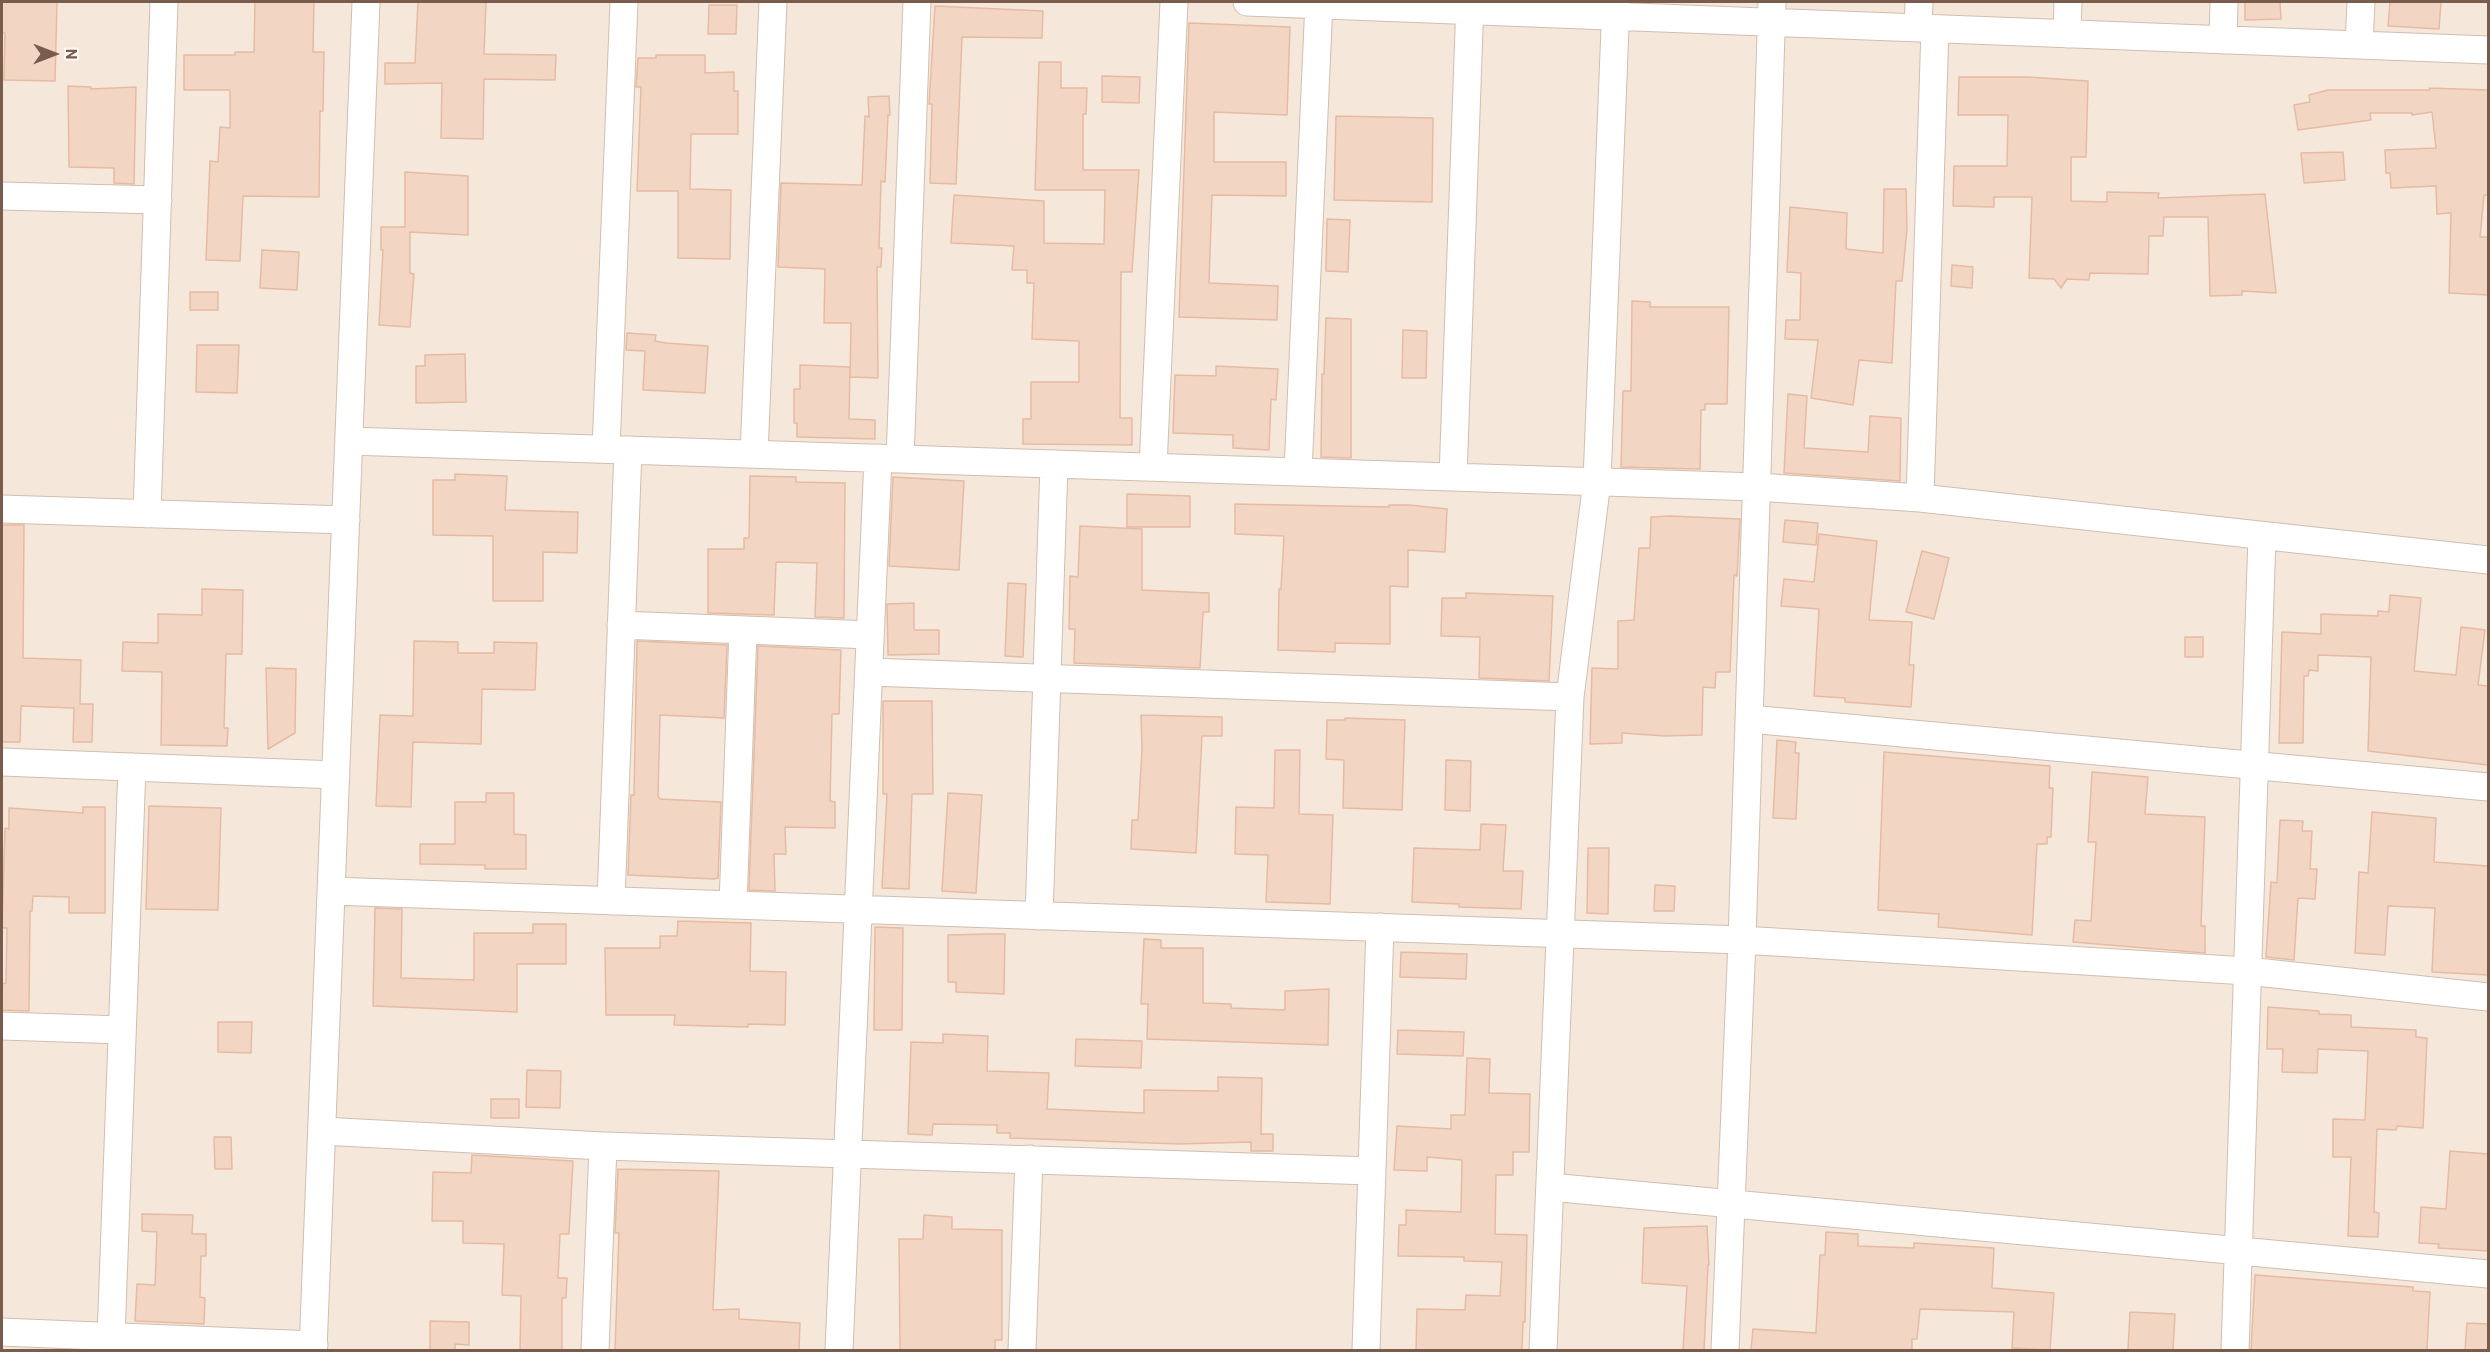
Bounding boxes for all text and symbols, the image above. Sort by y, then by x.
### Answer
north arrow [24,24,84,84]
text: N [63,49,82,59]

